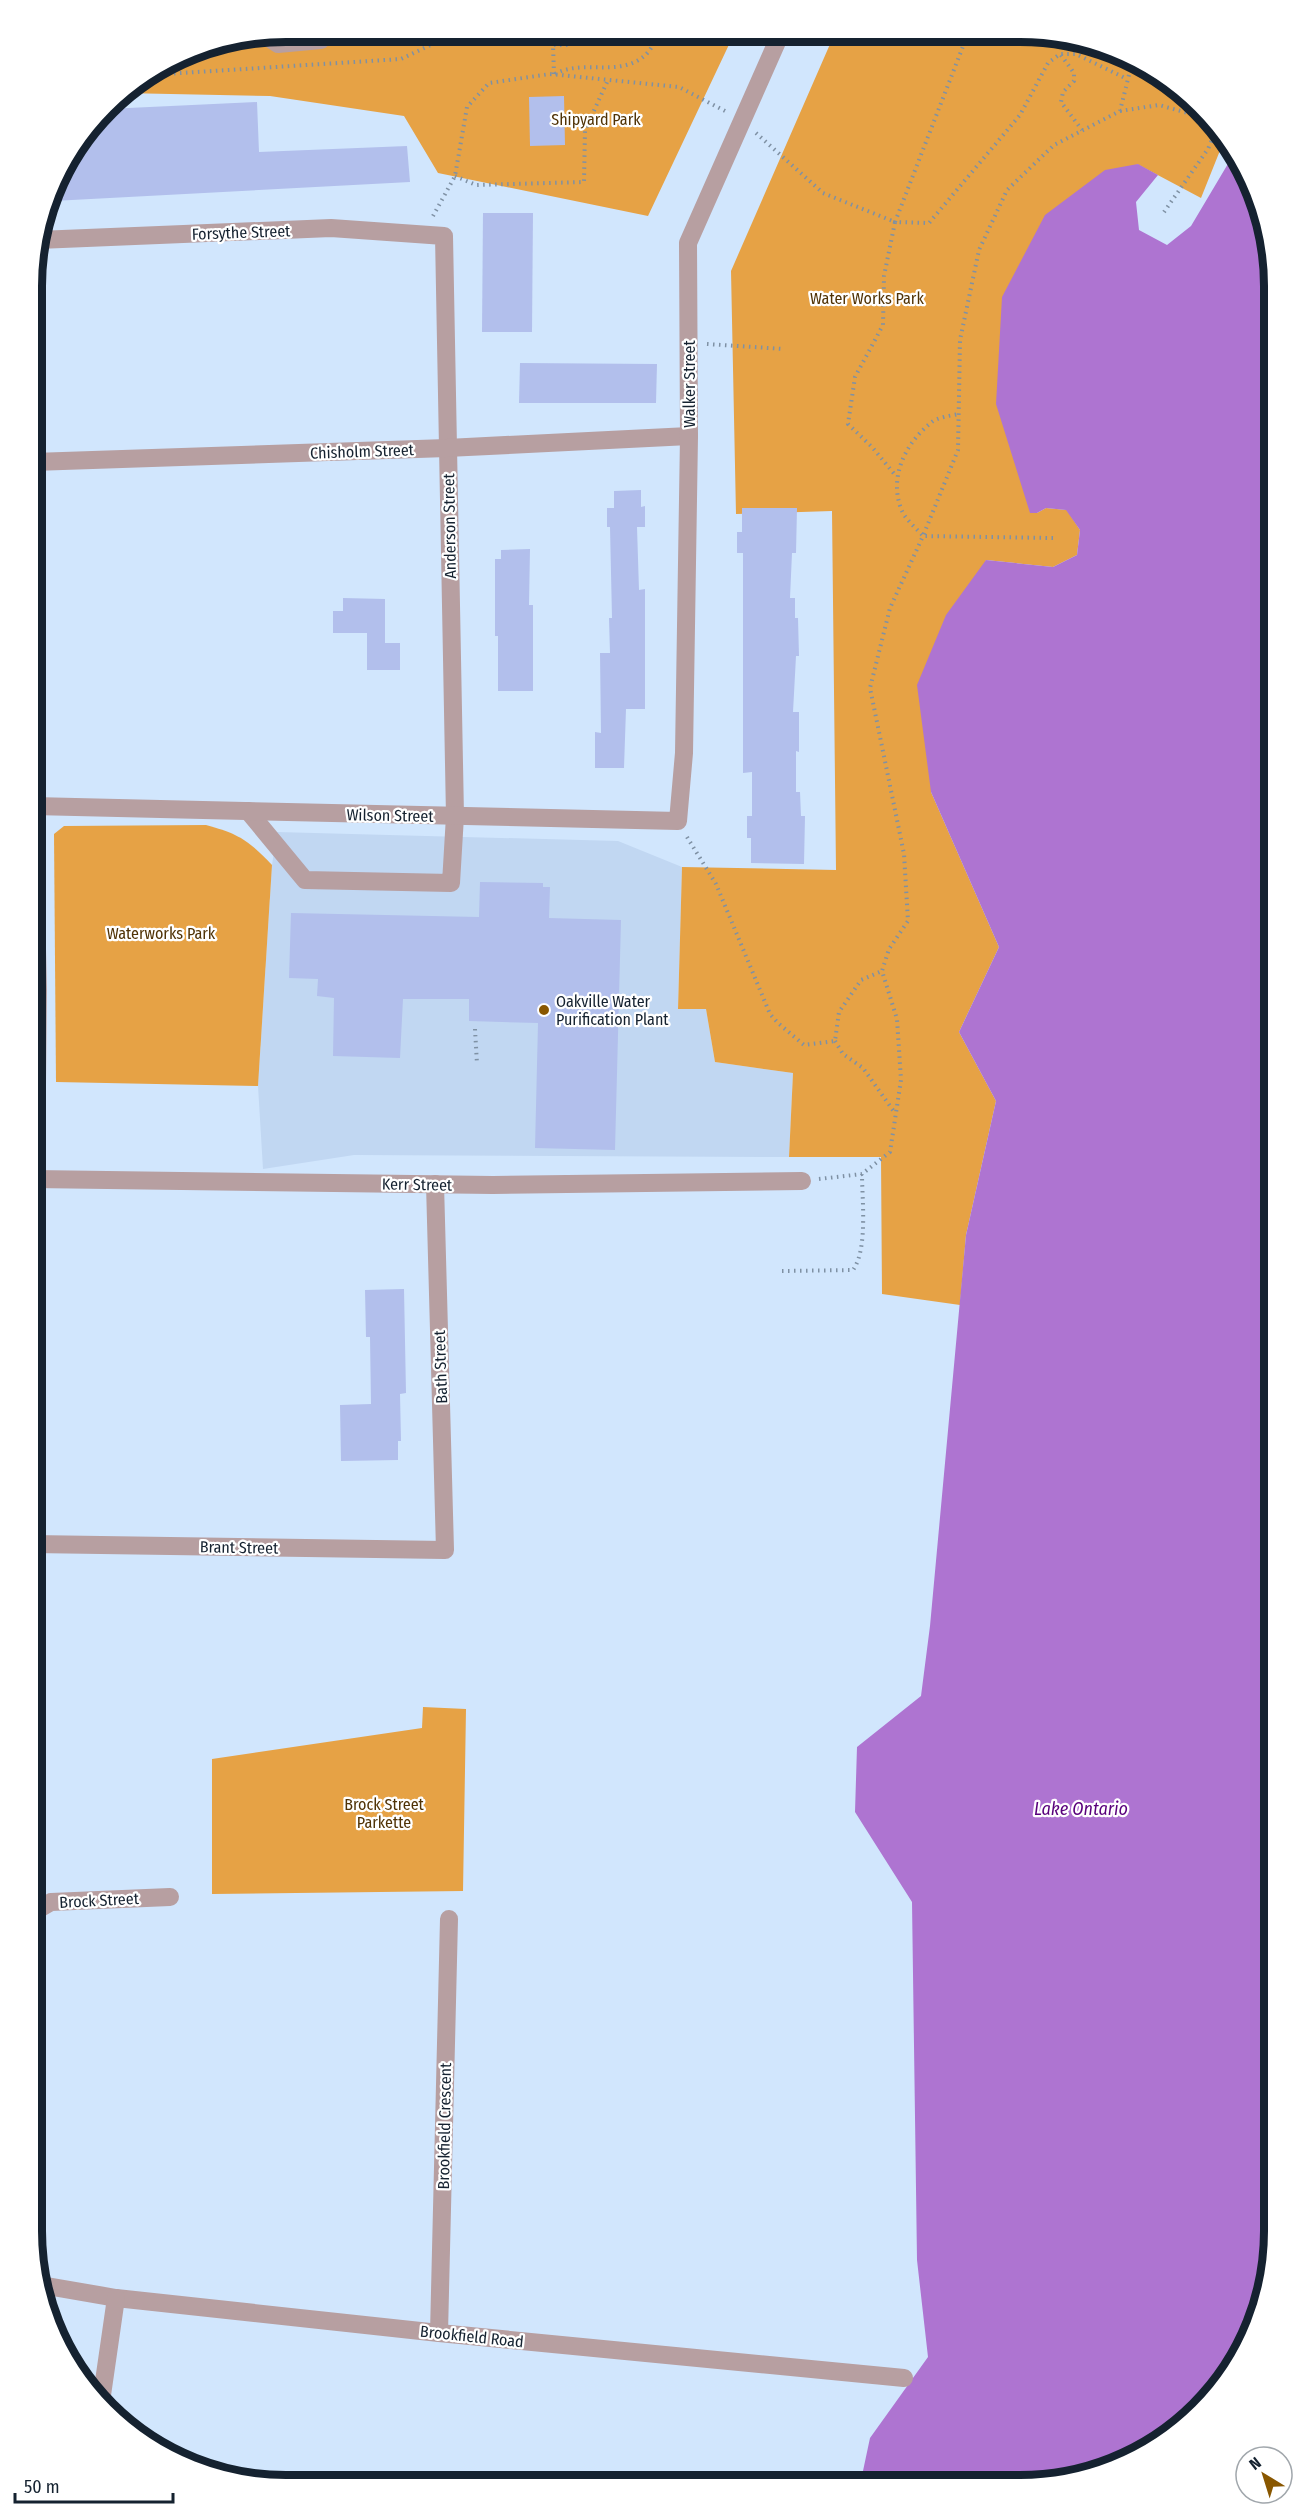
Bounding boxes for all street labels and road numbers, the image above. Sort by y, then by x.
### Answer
street label: Forsythe Street [191,221,291,244]
street label: Walker Street [680,340,699,428]
street label: Chisholm Street [310,440,415,463]
street label: Anderson Street [439,472,460,579]
street label: Wilson Street [346,805,434,826]
street label: Kerr Street [382,1174,453,1195]
street label: Bath Street [430,1329,451,1404]
street label: Brant Street [200,1537,279,1558]
street label: Brock Street [59,1889,140,1912]
street label: Brookfield Crescent [434,2062,455,2190]
street label: Brookfield Road [419,2322,525,2351]

